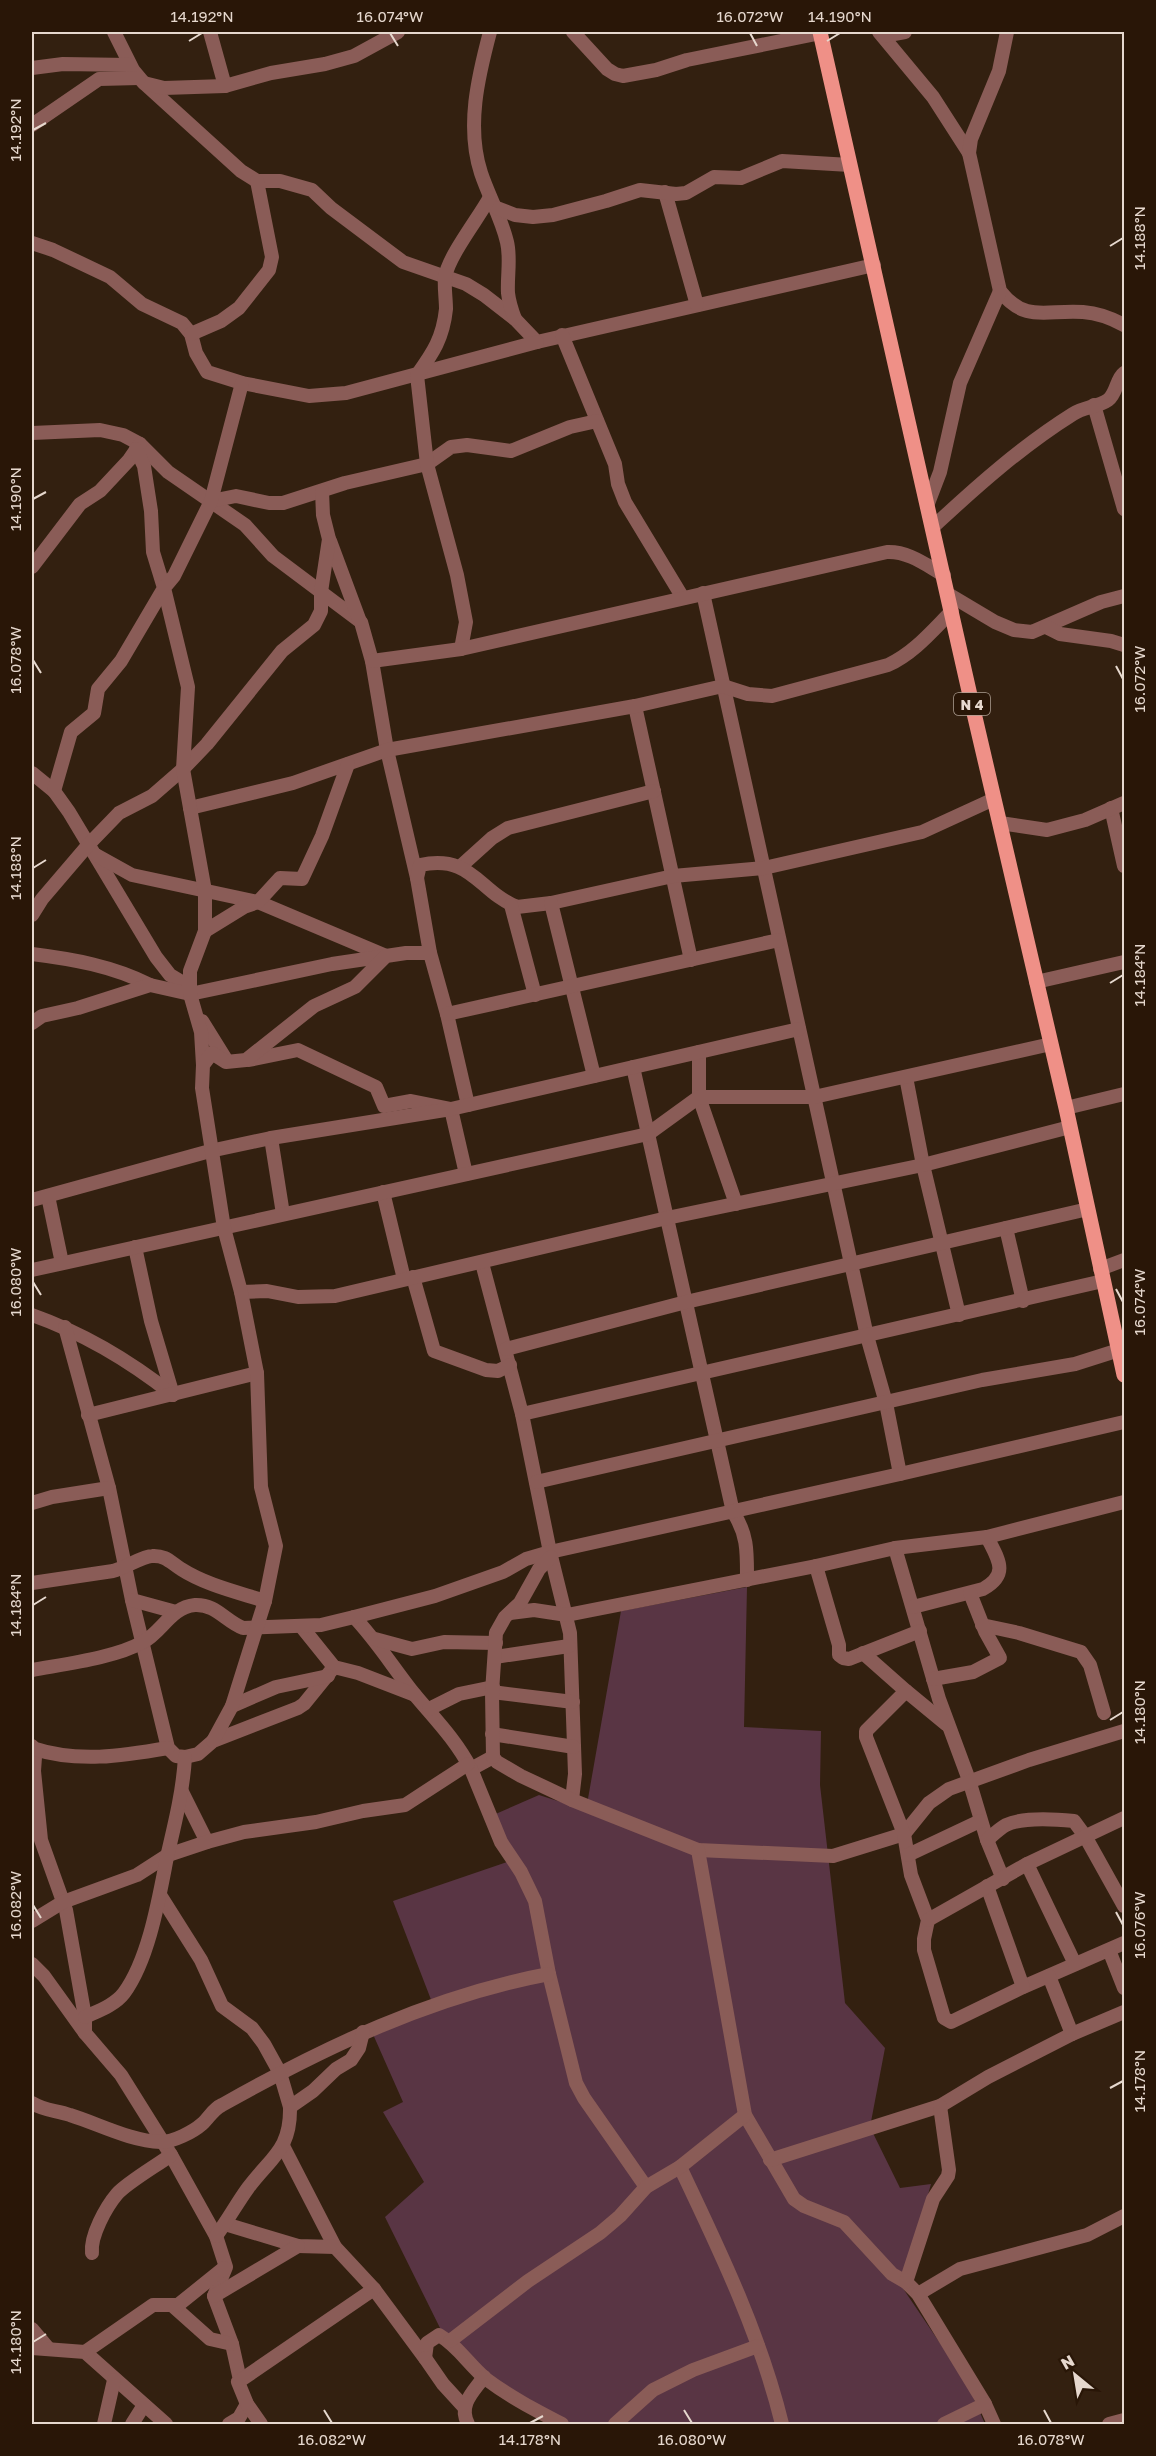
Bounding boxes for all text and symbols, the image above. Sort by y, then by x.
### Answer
text: 14.192°N [170,7,234,25]
text: 16.074°W [357,7,423,25]
text: 16.072°W [716,7,784,25]
text: 14.190°N [808,7,872,25]
text: 14.192°N [6,98,24,162]
text: 14.188°N [1130,206,1148,270]
text: 14.190°N [6,467,24,531]
text: 16.078°W [6,626,24,694]
text: 16.072°W [1130,645,1148,713]
road number: N 4 [954,693,990,715]
text: 14.188°N [6,836,24,900]
text: 14.184°N [1130,943,1148,1007]
text: 16.080°W [6,1248,24,1316]
text: 16.074°W [1130,1269,1148,1335]
text: 14.184°N [6,1573,24,1637]
text: 14.180°N [1130,1680,1148,1744]
text: 16.082°W [6,1871,24,1939]
text: 16.076°W [1130,1891,1148,1959]
text: 14.178°N [1130,2050,1148,2112]
text: 14.180°N [6,2310,24,2374]
north arrow [1045,2345,1105,2405]
text: N [1057,2350,1078,2374]
text: 16.082°W [298,2430,366,2448]
text: 14.178°N [499,2430,561,2448]
text: 16.080°W [658,2430,726,2448]
text: 16.078°W [1017,2430,1085,2448]

